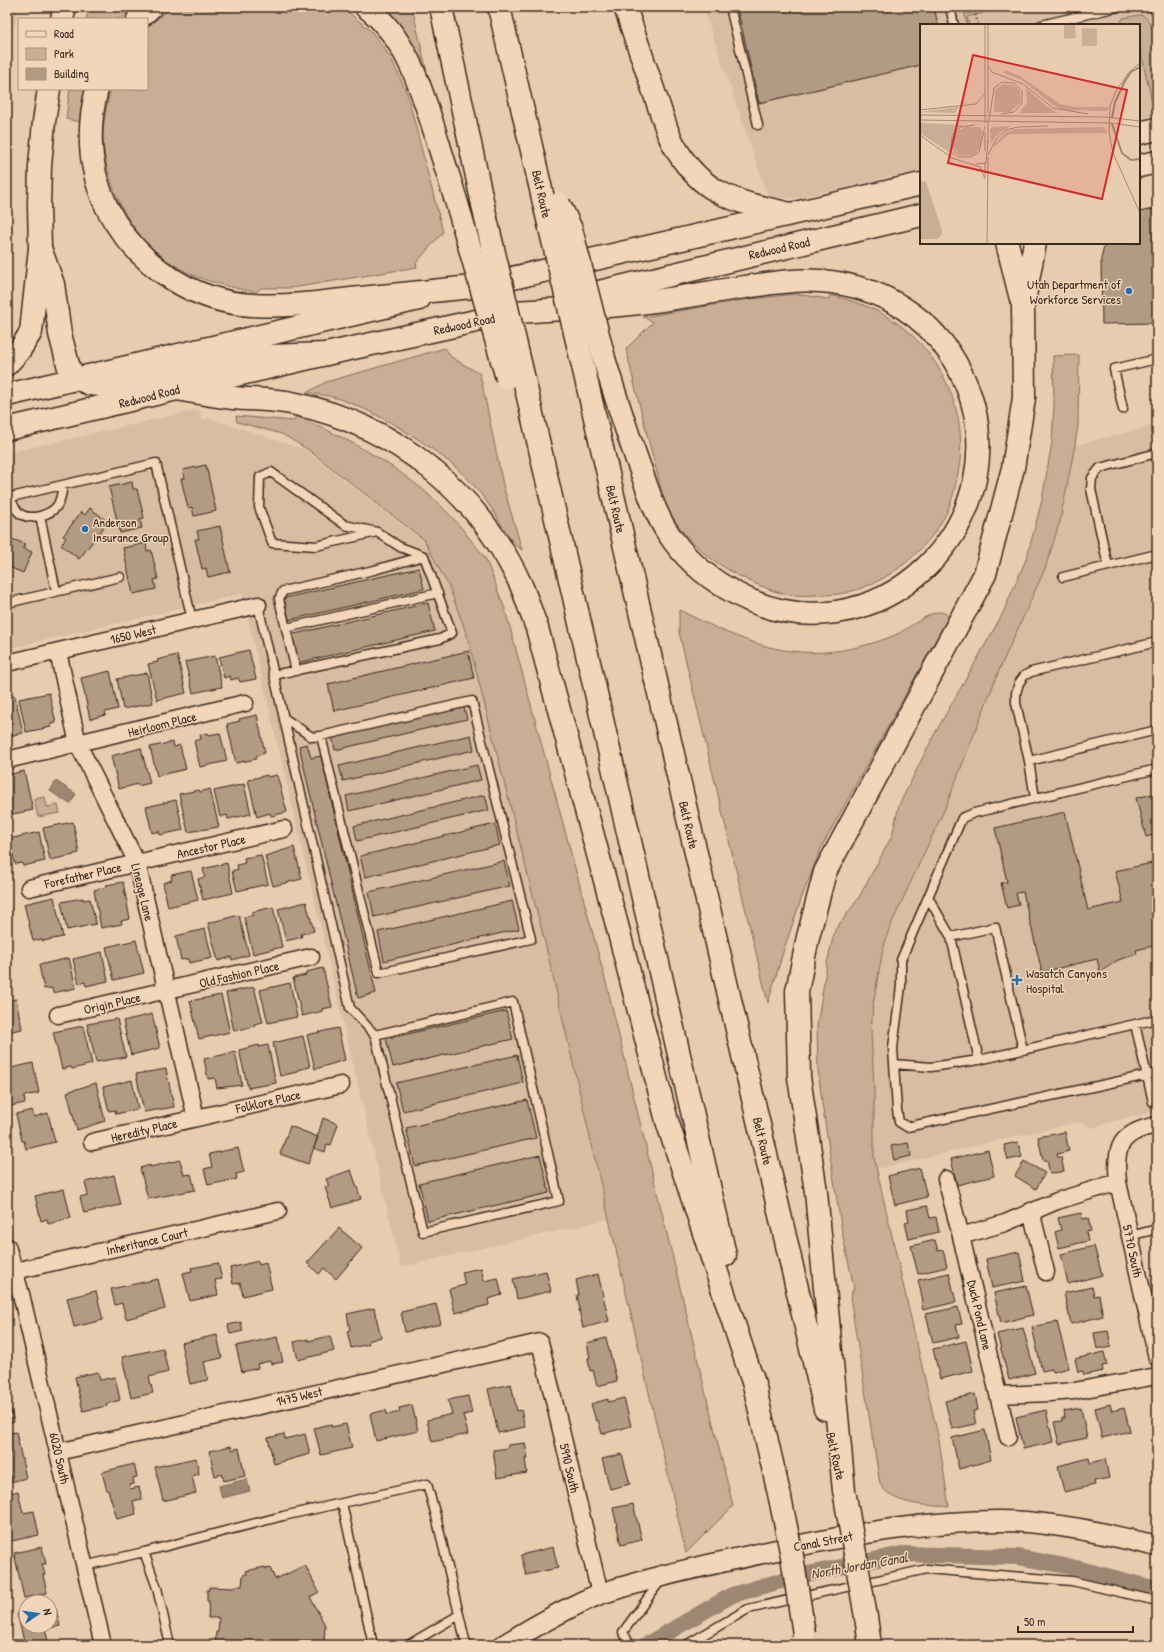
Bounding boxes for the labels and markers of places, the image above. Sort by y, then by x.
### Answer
place label: Utah Department of Workforce Services [1027,275,1121,308]
marker: Utah Department of Workforce Services [1124,286,1134,296]
place label: Anderson Insurance Group [93,513,169,546]
marker: Anderson Insurance Group [80,524,90,534]
place label: Wasatch Canyons Hospital [1026,964,1107,997]
marker: Wasatch Canyons Hospital [1011,974,1023,986]

